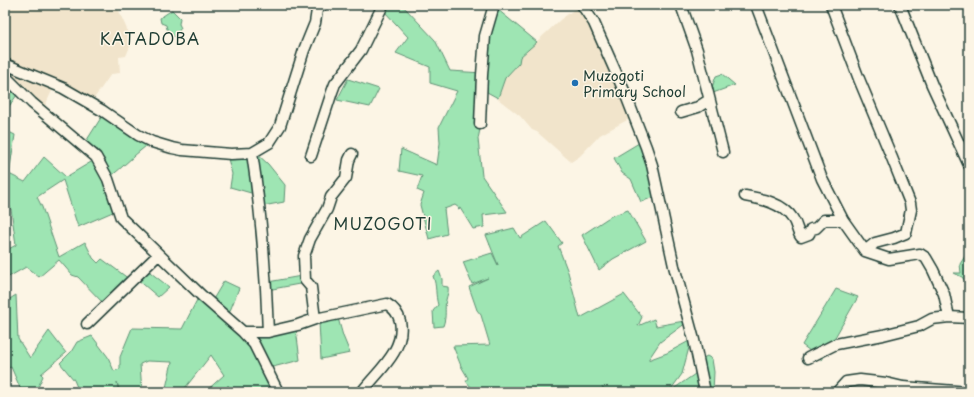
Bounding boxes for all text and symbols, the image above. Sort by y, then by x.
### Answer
district label: KATADOBA [100,26,200,50]
place label: Muzogoti Primary School [583,65,686,102]
marker: Muzogoti Primary School [570,78,580,88]
district label: MUZOGOTI [333,211,433,235]

